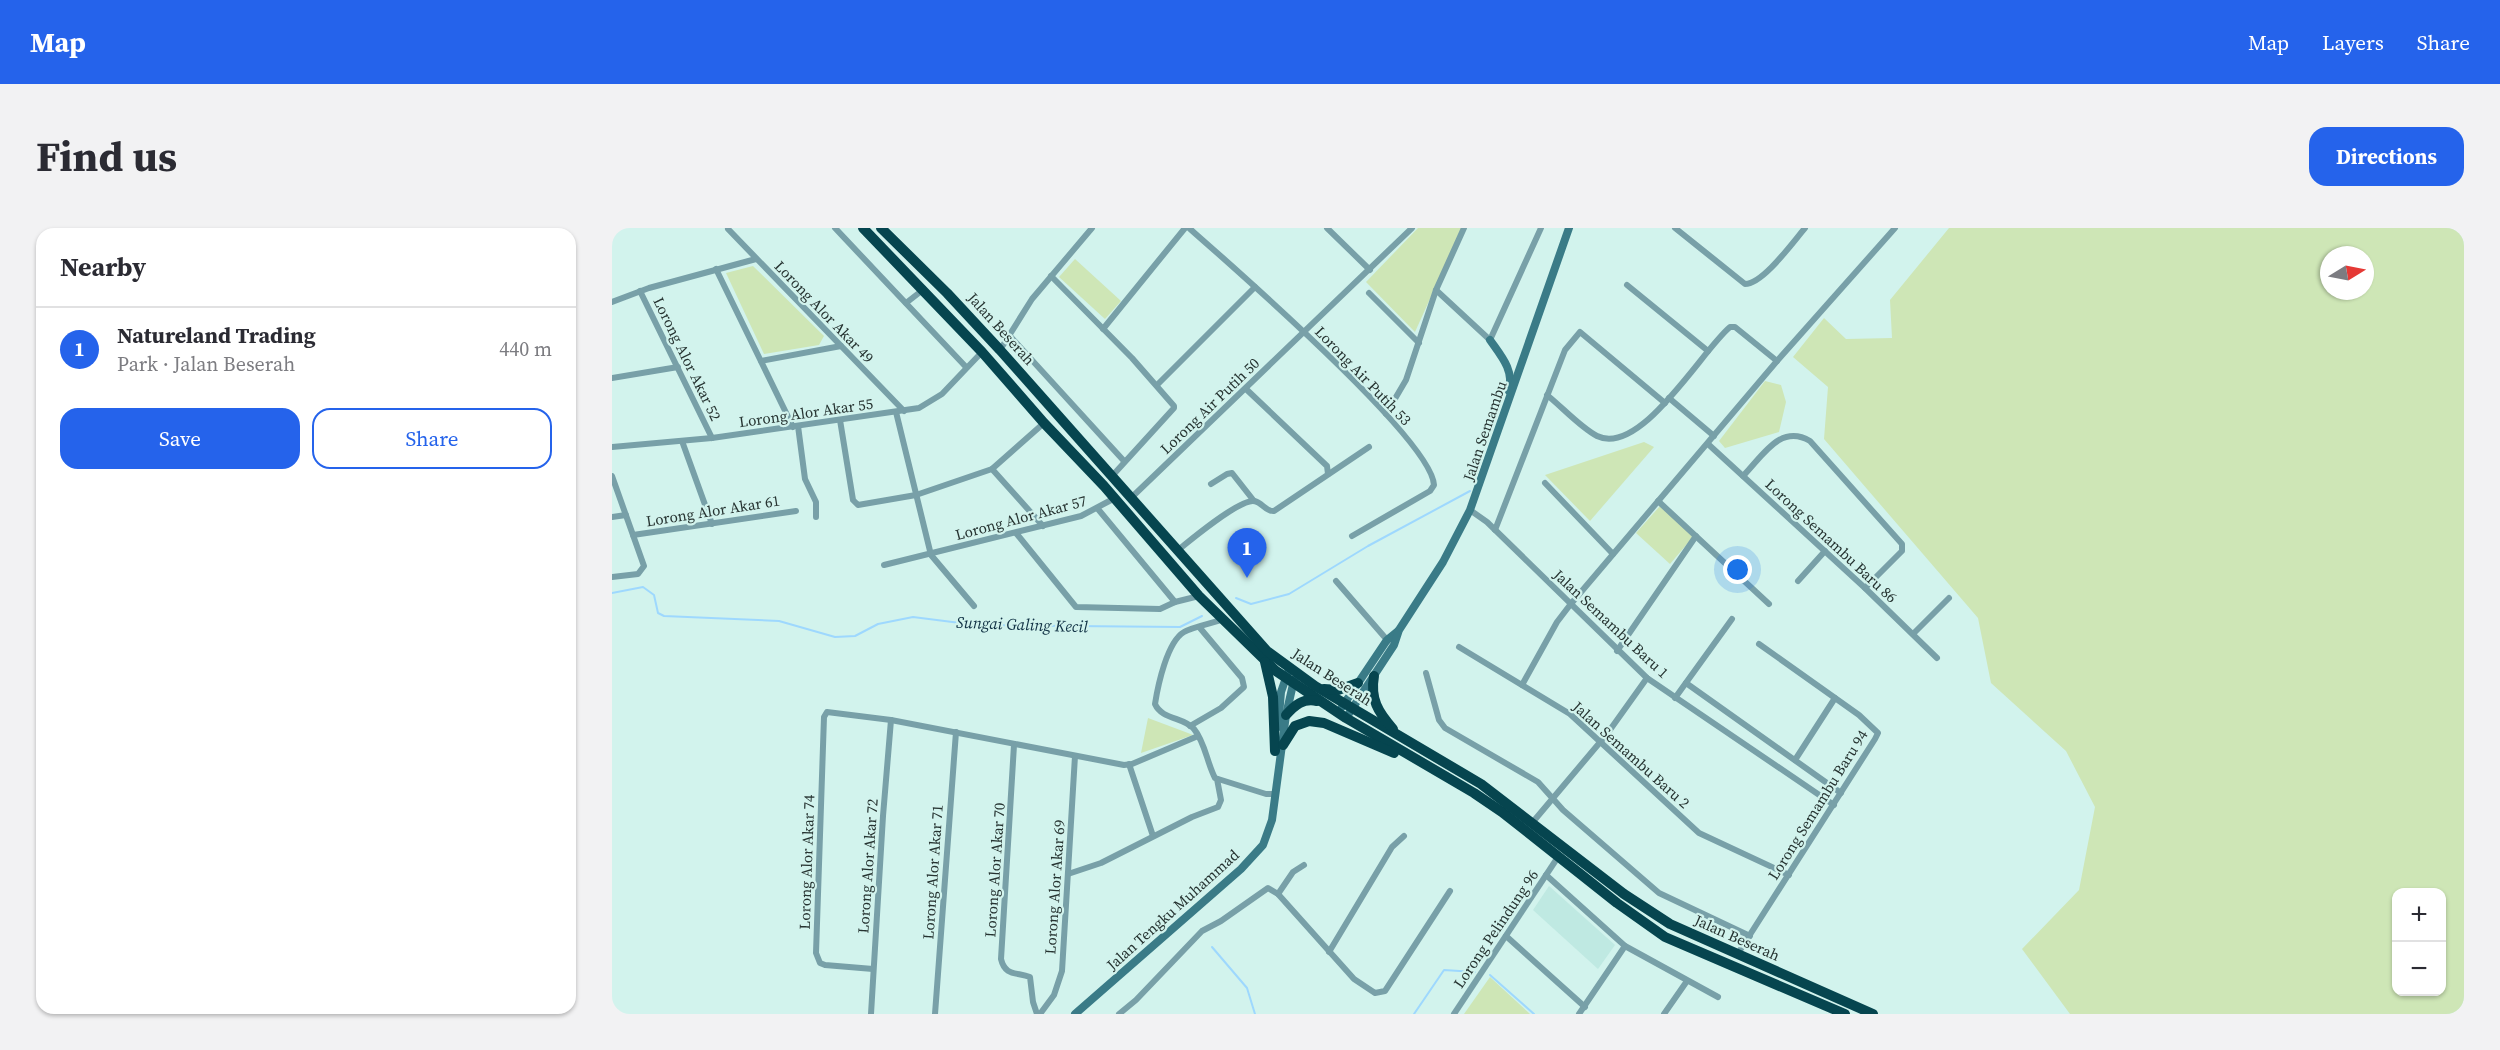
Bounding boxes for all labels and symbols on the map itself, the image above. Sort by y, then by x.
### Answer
north arrow [2320,246,2374,300]
street label: Lorong Alor Akar 49 [770,256,879,368]
street label: Jalan Beserah [962,287,1040,370]
street label: Lorong Alor Akar 52 [648,293,726,424]
street label: Lorong Air Putih 53 [1310,321,1416,430]
street label: Lorong Air Putih 50 [1155,353,1264,459]
street label: Jalan Semambu [1457,378,1512,485]
street label: Lorong Alor Akar 55 [738,393,874,432]
street label: Lorong Semambu Baru 86 [1761,474,1902,607]
street label: Lorong Alor Akar 61 [645,490,781,531]
street label: Lorong Alor Akar 57 [953,490,1089,545]
pin: 1 [1228,528,1266,578]
your location [1723,555,1752,584]
street label: Jalan Semambu Baru 1 [1548,564,1674,683]
water label: Sungai Galing Kecil [956,611,1089,637]
street label: Jalan Beserah [1287,642,1376,710]
street label: Jalan Semambu Baru 2 [1567,696,1694,813]
street label: Lorong Semambu Baru 94 [1763,725,1873,884]
street label: Lorong Alor Akar 74 [794,794,819,930]
street label: Lorong Alor Akar 72 [852,798,883,934]
street label: Lorong Alor Akar 70 [979,802,1010,938]
street label: Lorong Alor Akar 71 [917,804,948,940]
street label: Lorong Alor Akar 69 [1039,819,1070,955]
street label: Jalan Tengku Muhammad [1101,844,1244,975]
street label: Lorong Pelindung 96 [1448,865,1543,992]
street label: Jalan Beserah [1690,909,1783,966]

